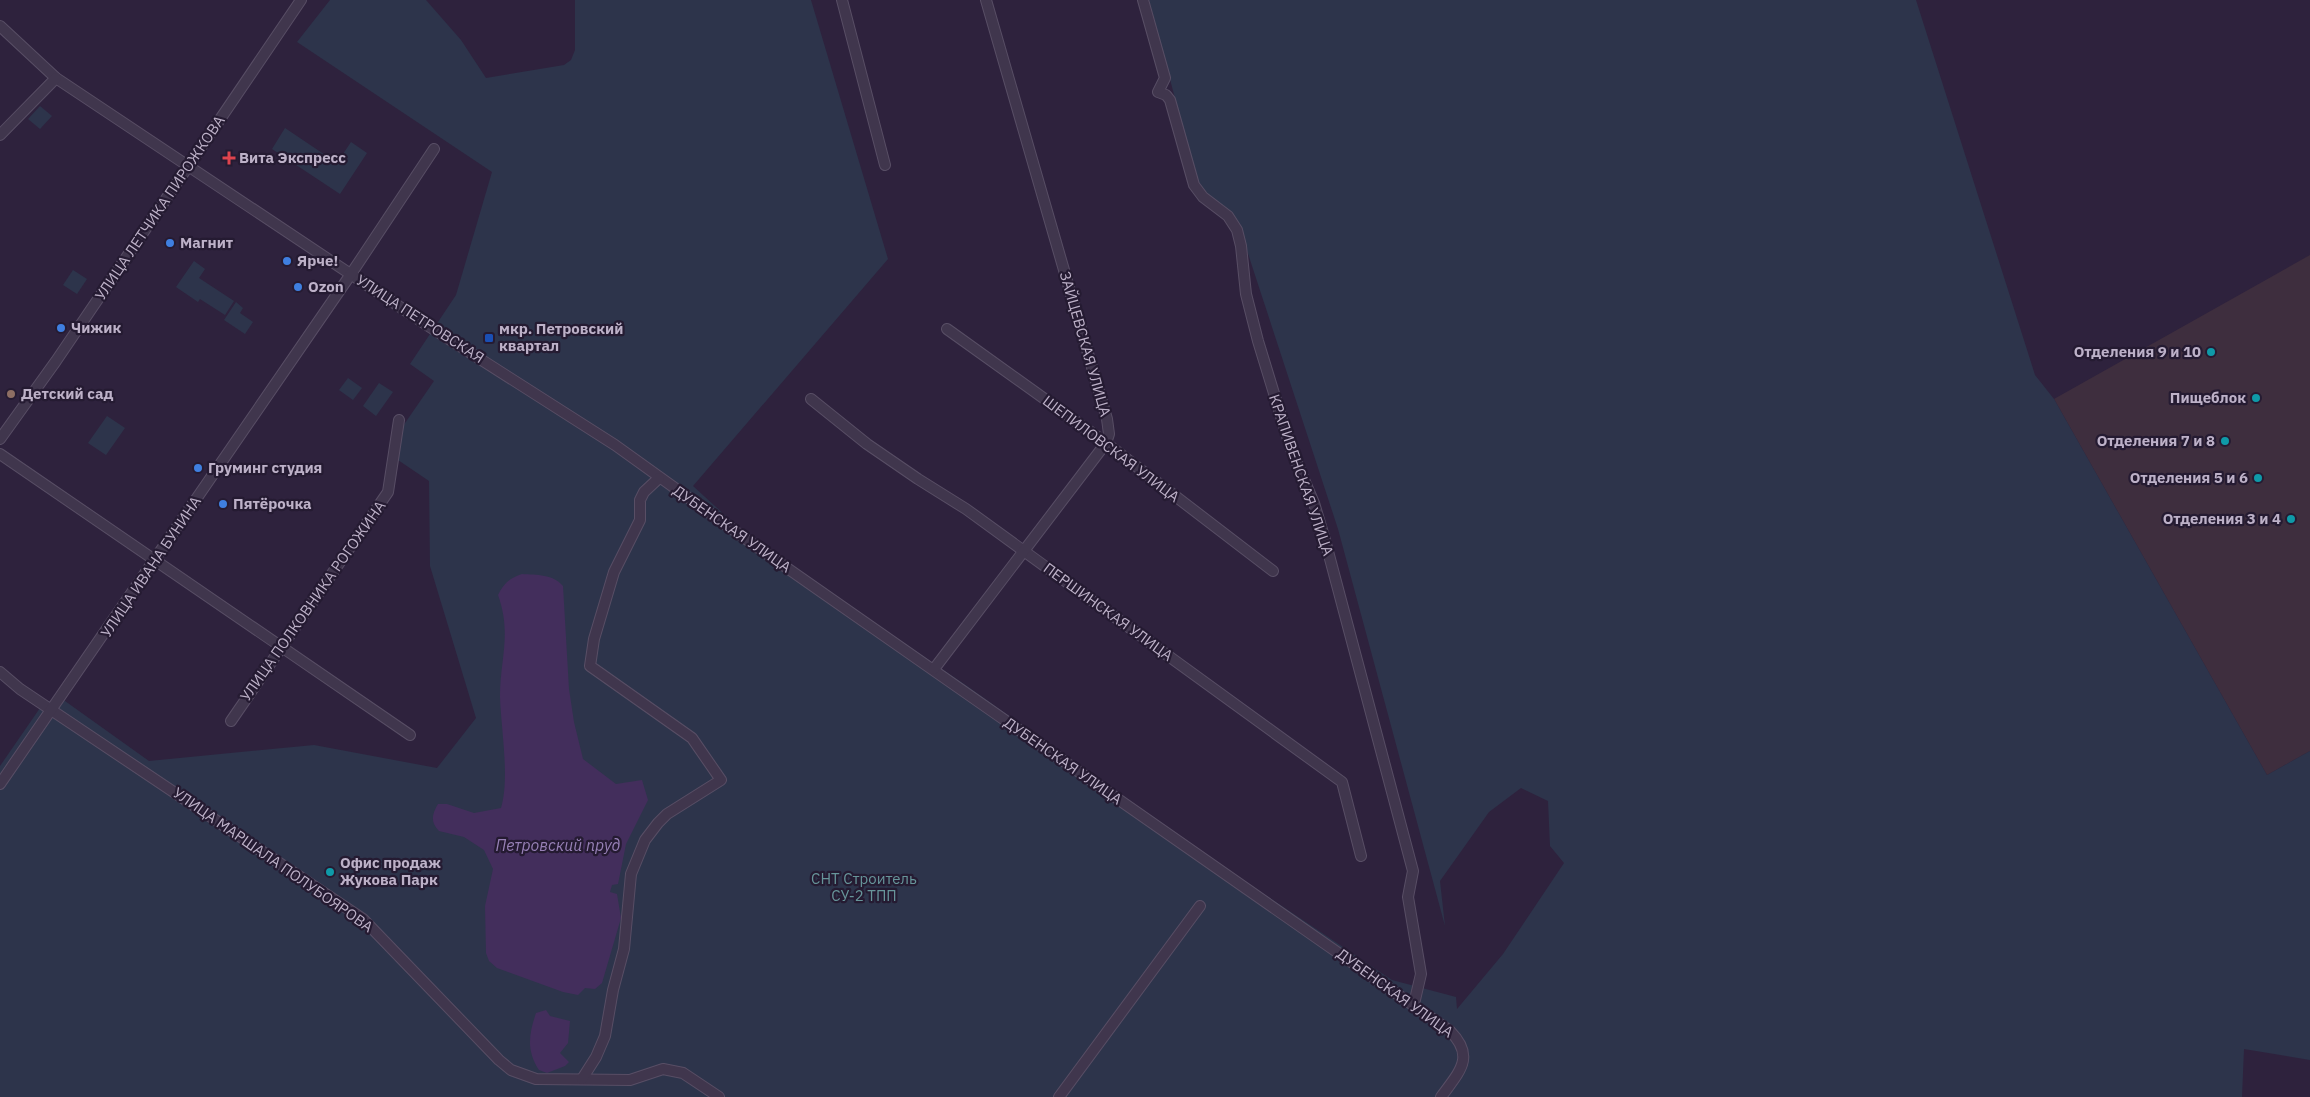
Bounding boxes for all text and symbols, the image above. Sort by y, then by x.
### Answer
street label: УЛИЦА ЛЕТЧИКА ПИРОЖКОВА [91,111,229,304]
place label: Вита Экспресс [239,148,346,167]
marker: Вита Экспресс [223,152,235,164]
place label: Магнит [180,233,234,252]
marker: Магнит [164,237,176,249]
place label: Ярче! [297,251,338,270]
marker: Ярче! [281,255,293,267]
street label: ЗАЙЦЕВСКАЯ УЛИЦА [1056,269,1115,419]
street label: УЛИЦА ПЕТРОВСКАЯ [353,270,488,367]
place label: Ozon [308,277,344,296]
marker: Ozon [292,281,304,293]
place label: Чижик [71,318,122,337]
place label: мкр. Петровский квартал [499,319,623,355]
marker: Чижик [55,322,67,334]
marker: мкр. Петровский квартал [483,332,495,344]
place label: Отделения 9 и 10 [2074,342,2201,361]
marker: Отделения 9 и 10 [2205,346,2217,358]
place label: Детский сад [21,384,114,403]
marker: Детский сад [5,388,17,400]
place label: Пищеблок [2170,388,2246,407]
street label: ШЕПИЛОВСКАЯ УЛИЦА [1039,391,1184,506]
street label: КРАПИВЕНСКАЯ УЛИЦА [1265,392,1338,559]
marker: Пищеблок [2250,392,2262,404]
place label: Отделения 7 и 8 [2097,431,2215,450]
marker: Отделения 7 и 8 [2219,435,2231,447]
place label: Груминг студия [208,458,322,477]
marker: Груминг студия [192,462,204,474]
place label: Отделения 5 и 6 [2130,468,2248,487]
marker: Отделения 5 и 6 [2252,472,2264,484]
street label: ДУБЕНСКАЯ УЛИЦА [670,481,795,577]
street label: УЛИЦА ИВАНА БУНИНА [96,492,205,641]
place label: Пятёрочка [233,494,312,513]
street label: УЛИЦА ПОЛКОВНИКА РОГОЖИНА [236,496,390,705]
marker: Пятёрочка [217,498,229,510]
place label: Отделения 3 и 4 [2163,509,2281,528]
marker: Отделения 3 и 4 [2285,513,2297,525]
street label: ПЕРШИНСКАЯ УЛИЦА [1040,558,1177,665]
street label: ДУБЕНСКАЯ УЛИЦА [1001,713,1126,809]
street label: УЛИЦА МАРШАЛА ПОЛУБОЯРОВА [169,783,377,936]
water label: Петровский пруд [496,835,621,855]
place label: Офис продаж Жукова Парк [340,853,441,889]
marker: Офис продаж Жукова Парк [324,866,336,878]
park label: СНТ Строитель СУ-2 ТПП [811,869,917,905]
street label: ДУБЕНСКАЯ УЛИЦА [1333,944,1458,1042]

